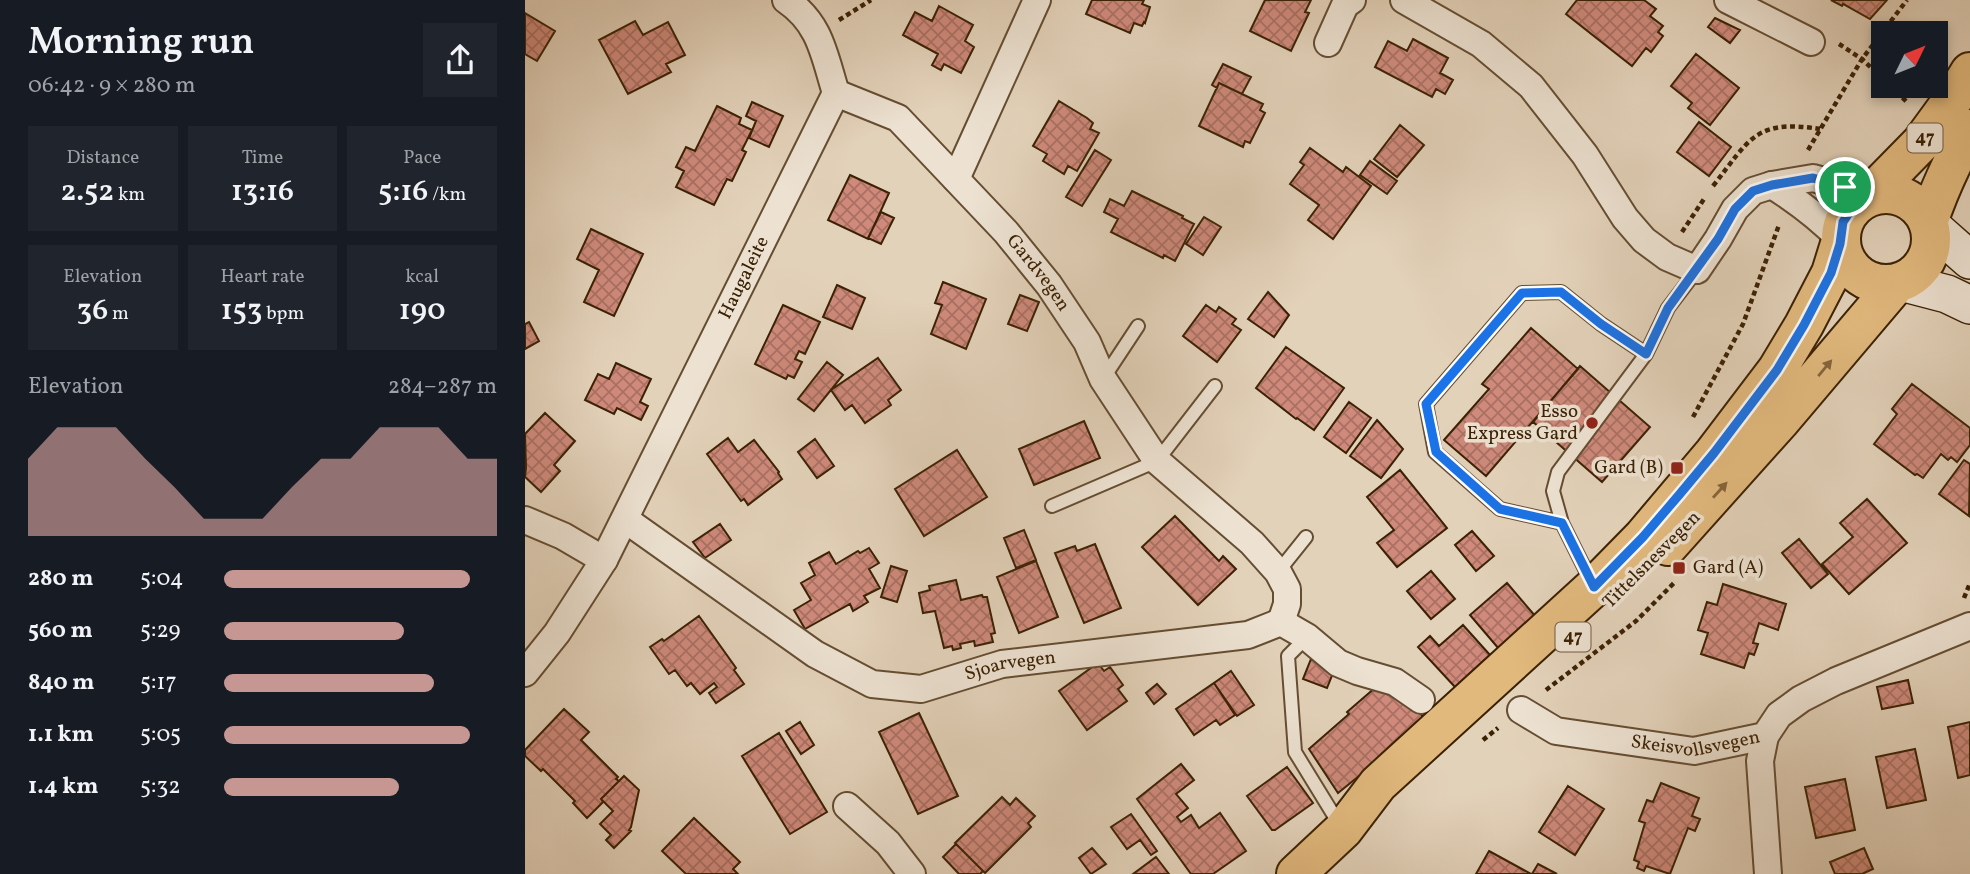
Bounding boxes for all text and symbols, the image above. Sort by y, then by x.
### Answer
text: Morning run [28,17,254,70]
north arrow [1871,21,1948,98]
map controls [1871,21,1948,98]
button: share [423,23,497,97]
text: 06:42 · 9 × 280 m [28,70,196,102]
road number: 47 [1907,124,1943,153]
text: Distance [66,145,139,171]
text: Time [242,145,283,171]
text: Pace [403,145,441,171]
pin [1815,157,1875,217]
icon: arrive [1826,168,1864,206]
text: 2.52 [61,171,114,213]
text: 13:16 [231,171,294,213]
text: 5:16 [378,171,428,213]
text: km [114,182,145,208]
text: /km [428,182,466,208]
street label: Gardvegen [1000,229,1076,317]
street label: Haugaleite [713,232,776,324]
text: Elevation [63,264,142,290]
text: Heart rate [221,264,304,290]
text: kcal [405,264,439,290]
text: 36 [77,290,108,332]
text: 153 [221,290,262,332]
text: 190 [399,290,446,332]
text: m [108,301,129,327]
text: bpm [262,301,304,327]
one-way arrow [1817,359,1832,376]
text: Elevation [28,371,124,403]
text: 284–287 m [388,371,497,403]
place label: Esso Express Gard [1467,399,1578,447]
marker: Esso Express Gard [1584,415,1600,431]
place label: Gard (B) [1594,455,1663,481]
marker: Gard (B) [1669,460,1685,476]
one-way arrow [1712,481,1728,499]
street label: Tittelsnesvegen [1597,505,1707,615]
place label: Gard (A) [1693,555,1763,581]
marker: Gard (A) [1671,560,1687,576]
text: 280 m [28,563,94,595]
text: 5:04 [140,563,183,595]
text: 560 m [28,615,93,647]
text: 5:29 [140,615,181,647]
road number: 47 [1555,622,1591,652]
street label: Sjoarvegen [962,645,1057,688]
text: 840 m [28,667,94,699]
text: 5:17 [140,667,177,699]
text: 1.1 km [28,719,94,751]
text: 5:05 [140,719,181,751]
street label: Skeisvollsvegen [1629,724,1762,764]
text: 1.4 km [28,771,99,803]
text: 5:32 [140,771,181,803]

